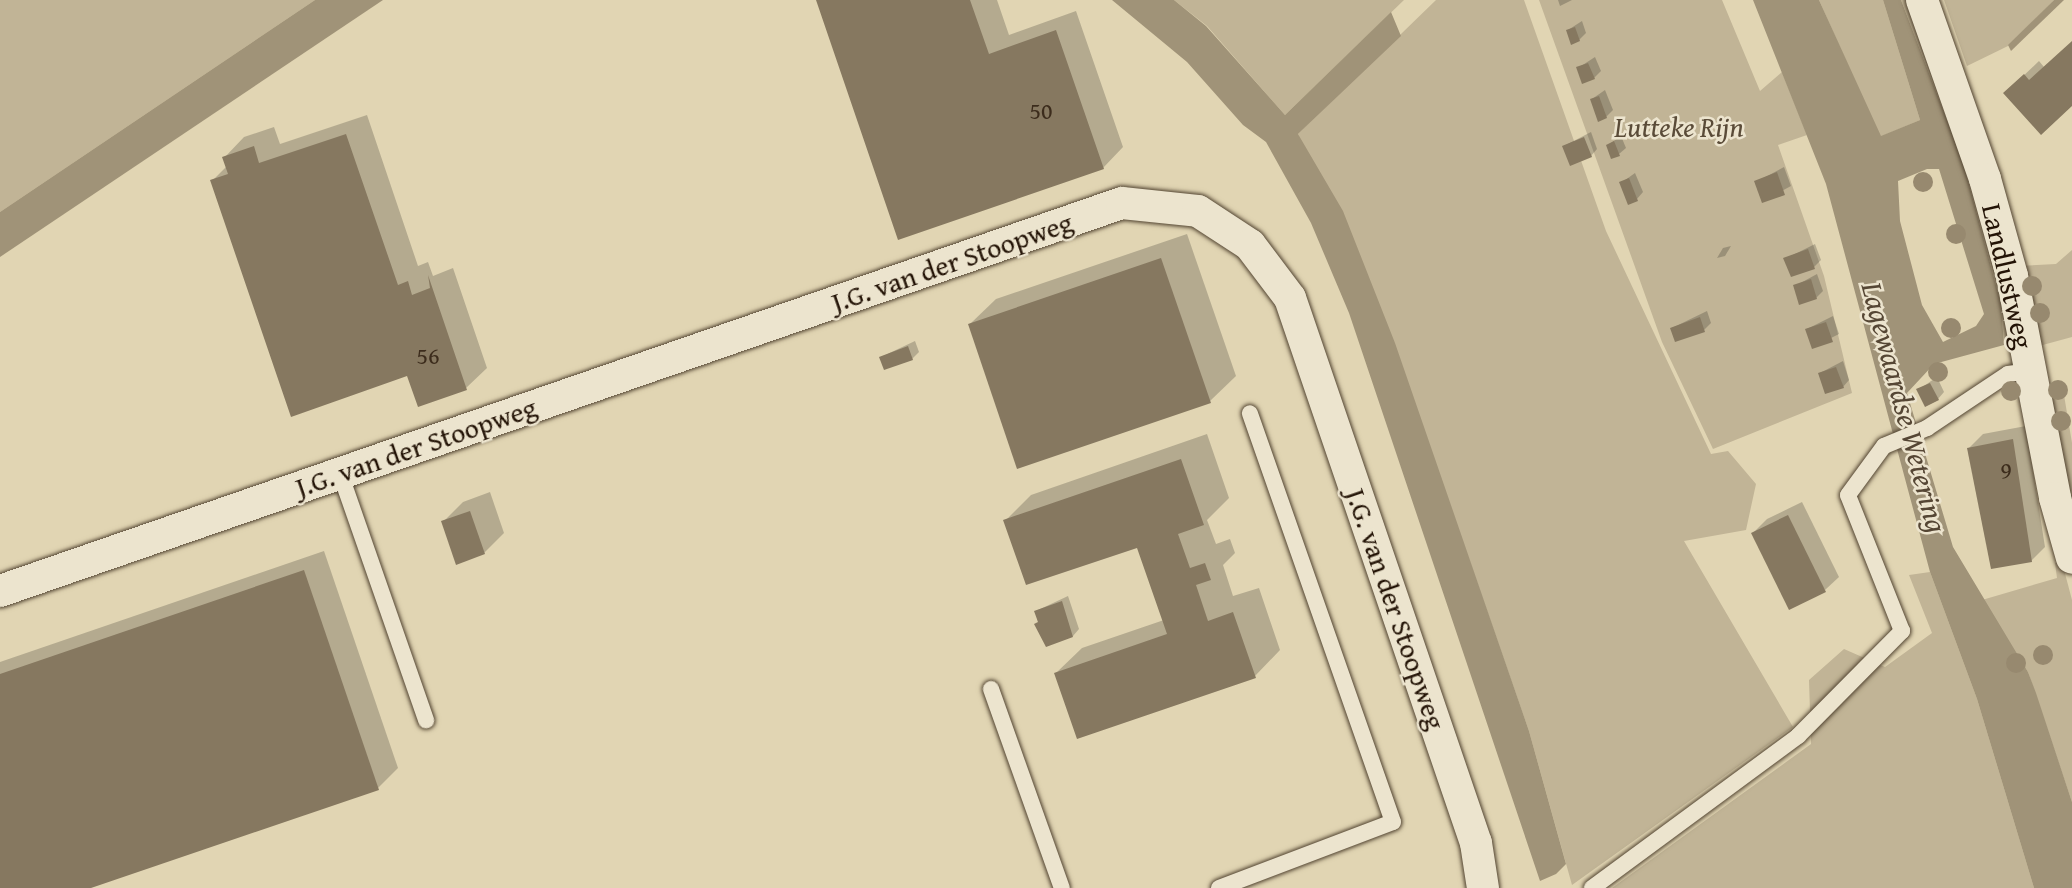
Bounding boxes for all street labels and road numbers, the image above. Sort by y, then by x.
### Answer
street label: Landlustweg [1975,200,2041,352]
street label: J.G. van der Stoopweg [827,205,1077,319]
street label: J.G. van der Stoopweg [291,390,541,504]
street label: J.G. van der Stoopweg [1339,484,1453,734]

